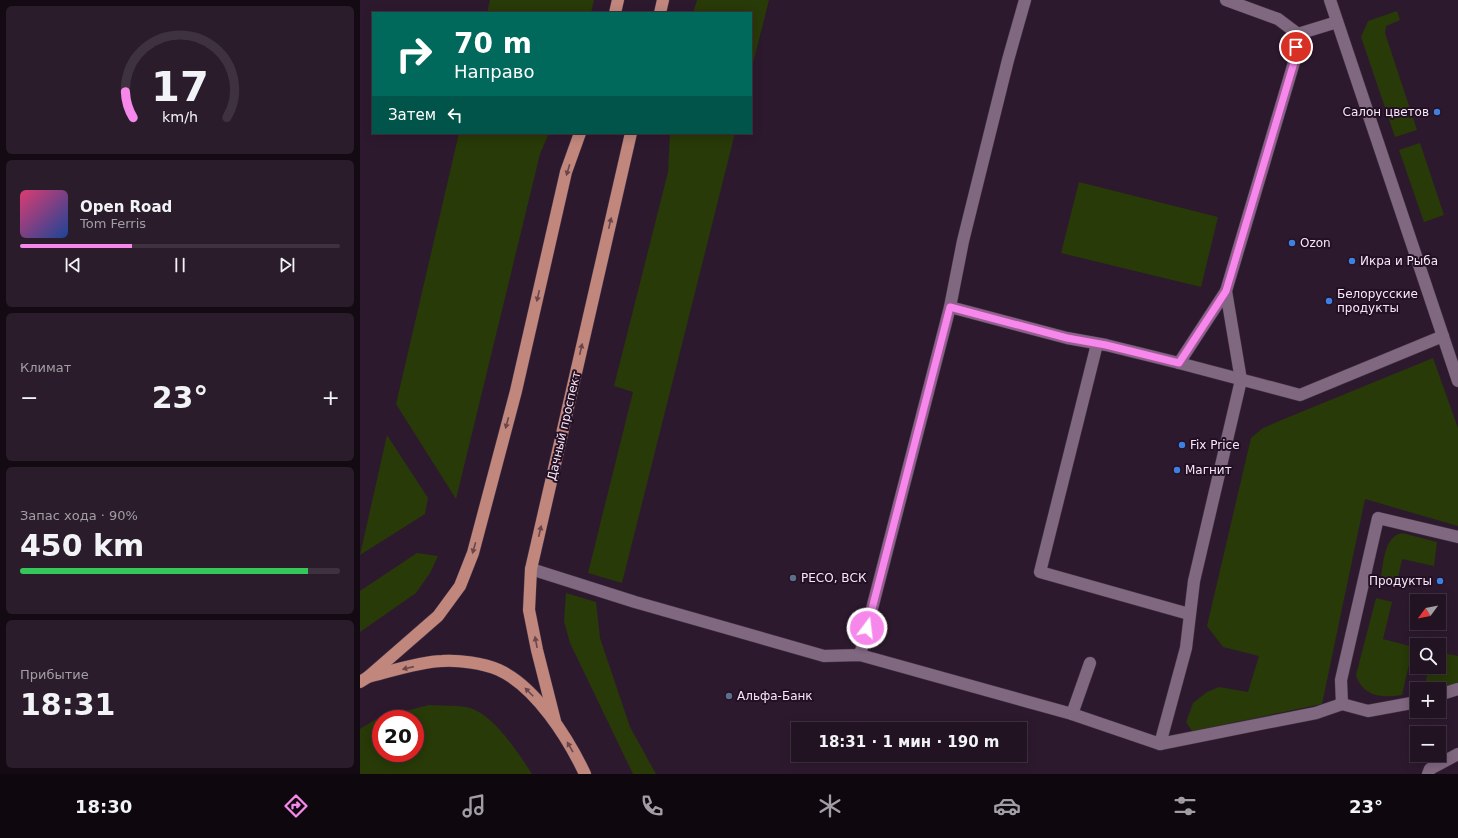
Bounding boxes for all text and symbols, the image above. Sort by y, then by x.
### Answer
text: 70 m [454,27,532,60]
icon: right [388,28,440,80]
pin [1279,30,1313,64]
icon: arrive [1285,36,1307,58]
text: Направо [454,61,534,82]
text: 17 [151,62,209,111]
icon: left [444,104,466,126]
place label: Салон цветов [1343,105,1429,119]
text: Затем [388,106,436,124]
marker: Салон цветов [1432,107,1442,117]
text: km/h [162,108,198,124]
one-way arrow [564,164,570,176]
text: Open Road [80,198,172,216]
text: Tom Ferris [80,216,146,231]
one-way arrow [608,216,614,229]
place label: Ozon [1300,236,1331,250]
marker: Ozon [1287,238,1297,248]
icon: previous [62,254,84,276]
icon: pause [169,254,191,276]
icon: next [276,254,298,276]
place label: Икра и Рыба [1360,254,1438,268]
marker: Икра и Рыба [1347,256,1357,266]
place label: Белорусские продукты [1337,287,1418,315]
one-way arrow [534,290,540,303]
marker: Белорусские продукты [1324,296,1334,306]
one-way arrow [579,343,585,355]
text: Климат [20,360,71,375]
street label: Дачный проспект [545,370,583,482]
text: 23° [152,380,208,415]
text: − [20,385,38,410]
text: + [322,385,340,410]
one-way arrow [504,417,510,429]
place label: Fix Price [1190,438,1240,452]
marker: Fix Price [1177,440,1187,450]
place label: Магнит [1185,463,1232,477]
marker: Магнит [1172,465,1182,475]
text: Запас хода · 90% [20,508,138,523]
one-way arrow [538,524,544,537]
text: 450 km [20,528,144,563]
one-way arrow [471,543,477,555]
place label: РЕСО, ВСК [801,571,867,585]
marker: РЕСО, ВСК [788,573,798,583]
place label: Продукты [1369,574,1432,588]
marker: Продукты [1435,576,1445,586]
north arrow [1410,594,1446,630]
map controls [1410,594,1446,762]
position arrow [846,607,888,649]
one-way arrow [532,636,538,648]
button: search [1410,638,1446,674]
one-way arrow [402,665,414,671]
text: Прибытие [20,667,89,682]
button: + [1410,682,1446,718]
text: 18:31 [20,687,116,722]
one-way arrow [524,687,534,697]
place label: Альфа-Банк [737,689,813,703]
marker: Альфа-Банк [724,691,734,701]
speed limit sign: 20 [372,710,424,762]
button: − [1410,726,1446,762]
text: 18:31 · 1 мин · 190 m [819,733,1000,751]
one-way arrow [567,741,574,753]
icon: directions [282,792,310,820]
icon: music [460,792,488,820]
icon: phone [638,792,666,820]
icon: climate [816,792,844,820]
icon: car [993,792,1021,820]
icon: filters [1171,792,1199,820]
text: 18:30 [75,796,132,817]
text: 23° [1349,796,1383,817]

